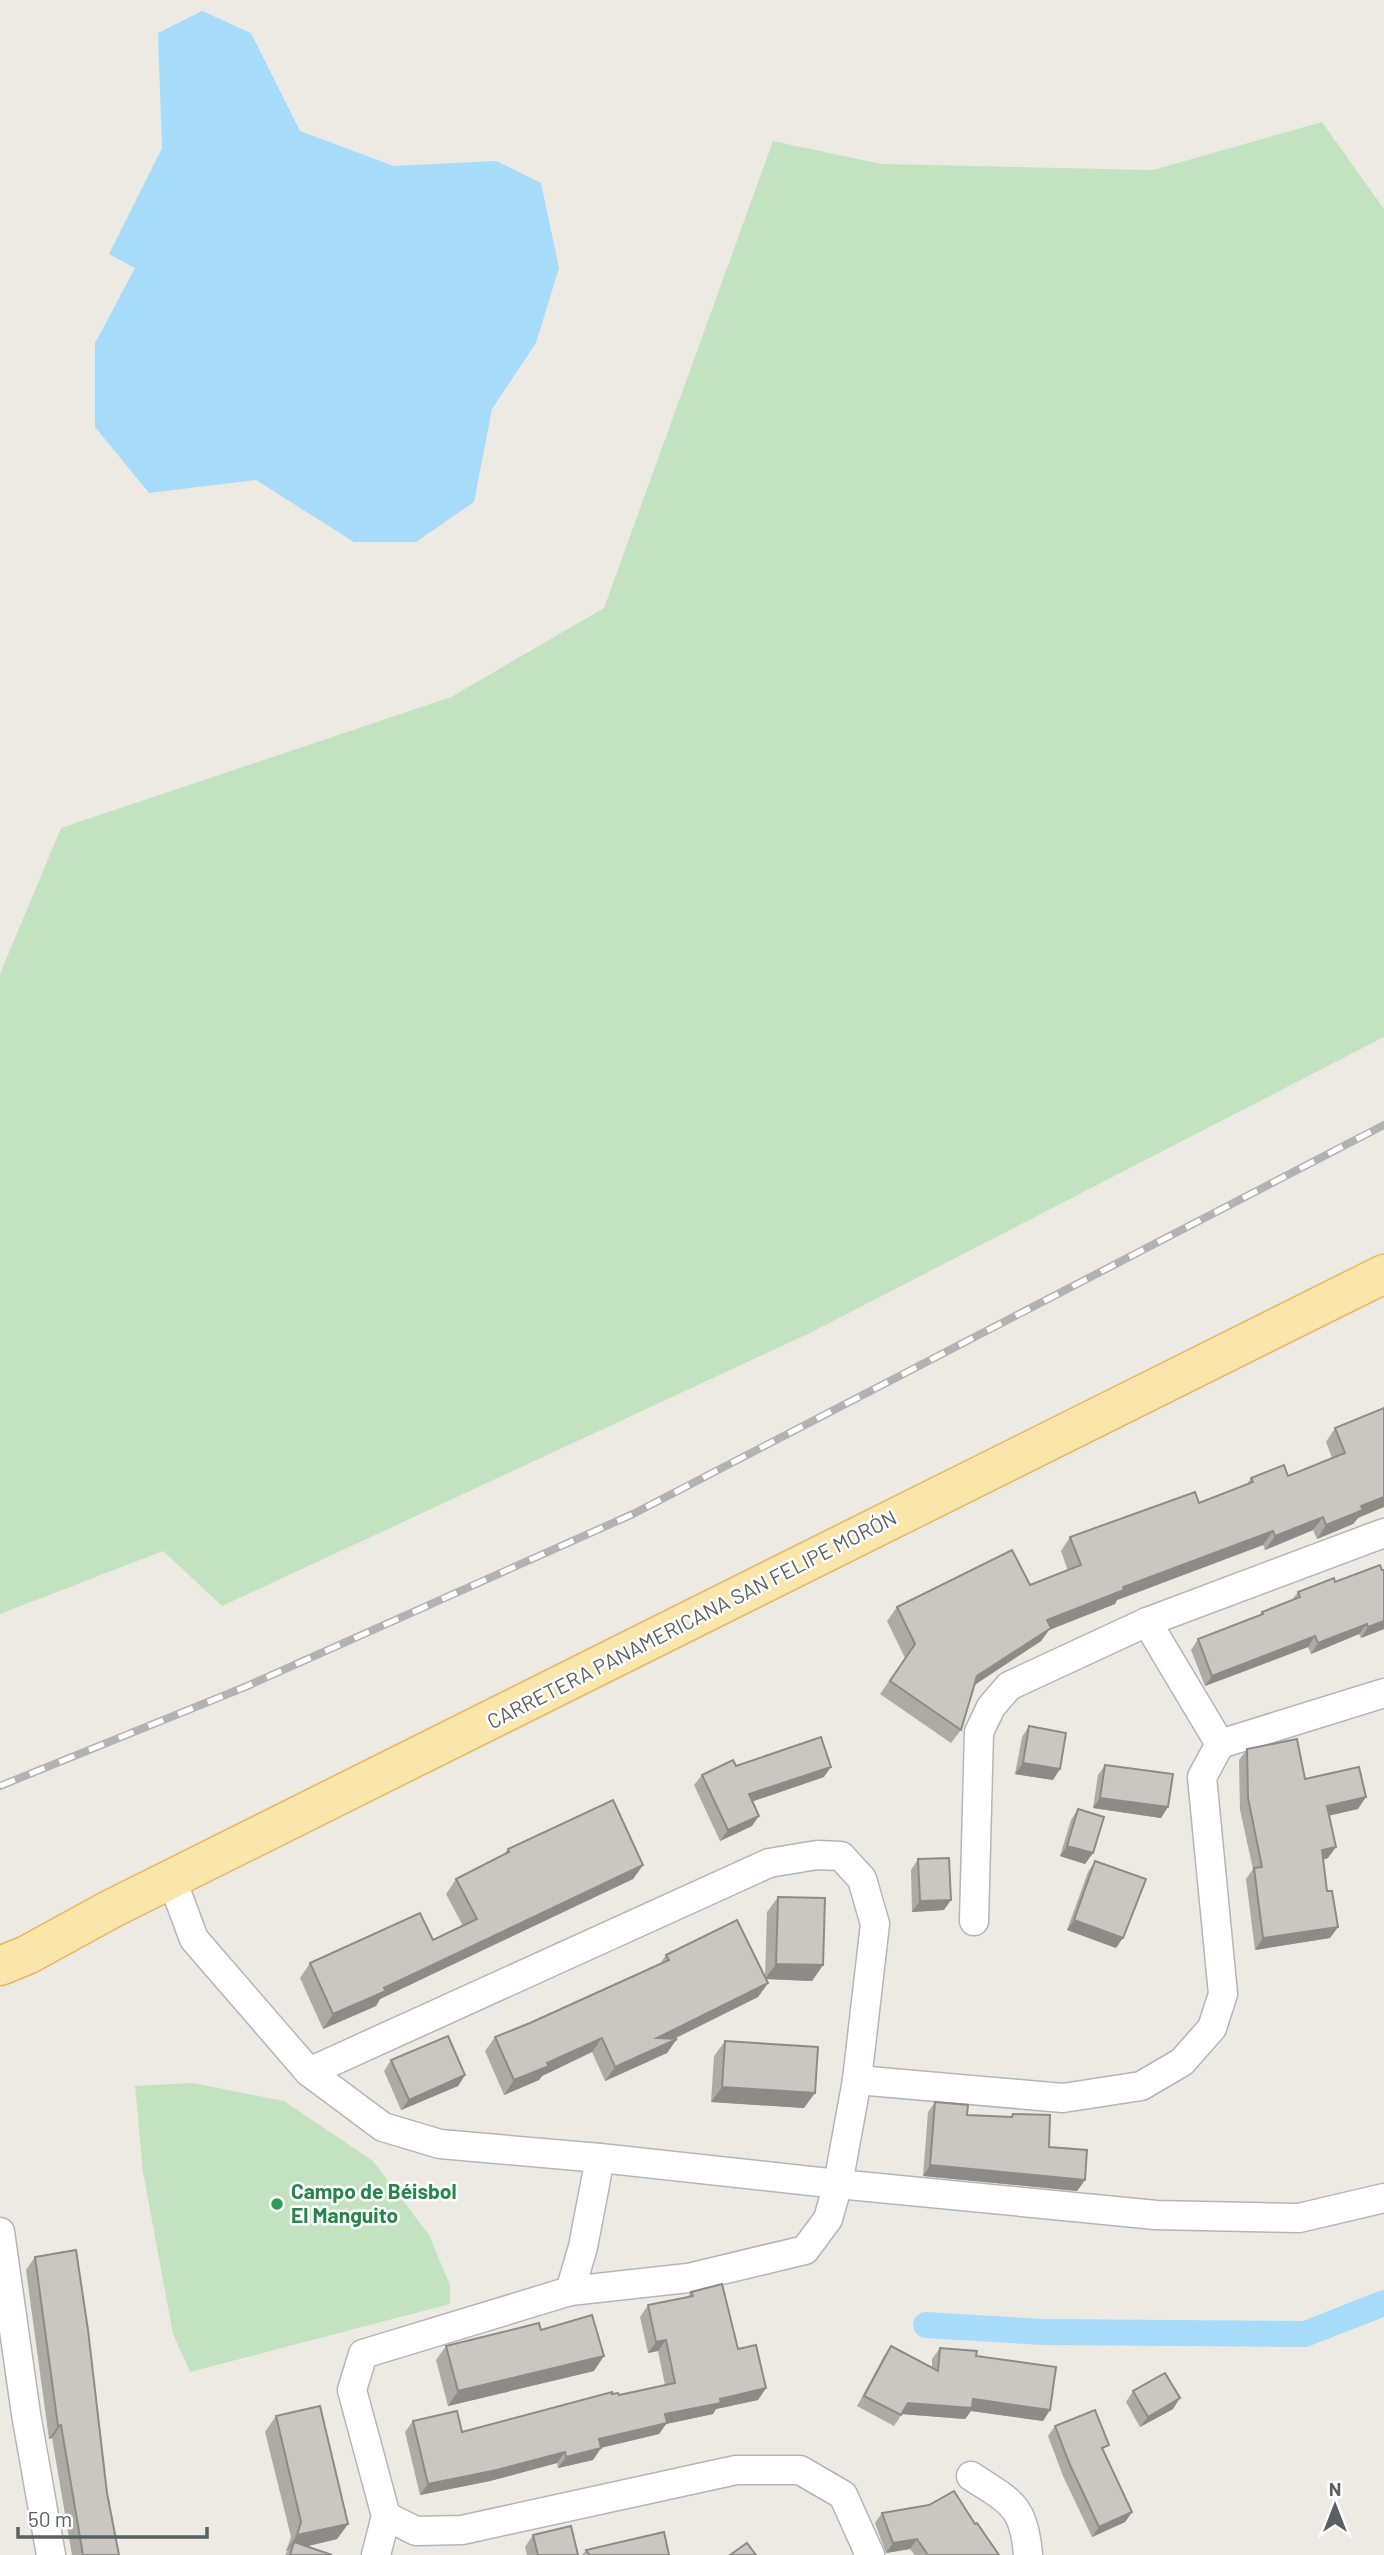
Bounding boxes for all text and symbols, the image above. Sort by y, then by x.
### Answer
street label: CARRETERA PANAMERICANA SAN FELIPE MORÓN [482,1504,900,1733]
place label: Campo de Béisbol El Manguito [291,2178,457,2227]
marker: Campo de Béisbol El Manguito [269,2196,285,2212]
north arrow [1300,2471,1370,2541]
text: N [1329,2477,1341,2500]
scale bar [18,2496,206,2540]
text: 50 m [28,2506,72,2531]

